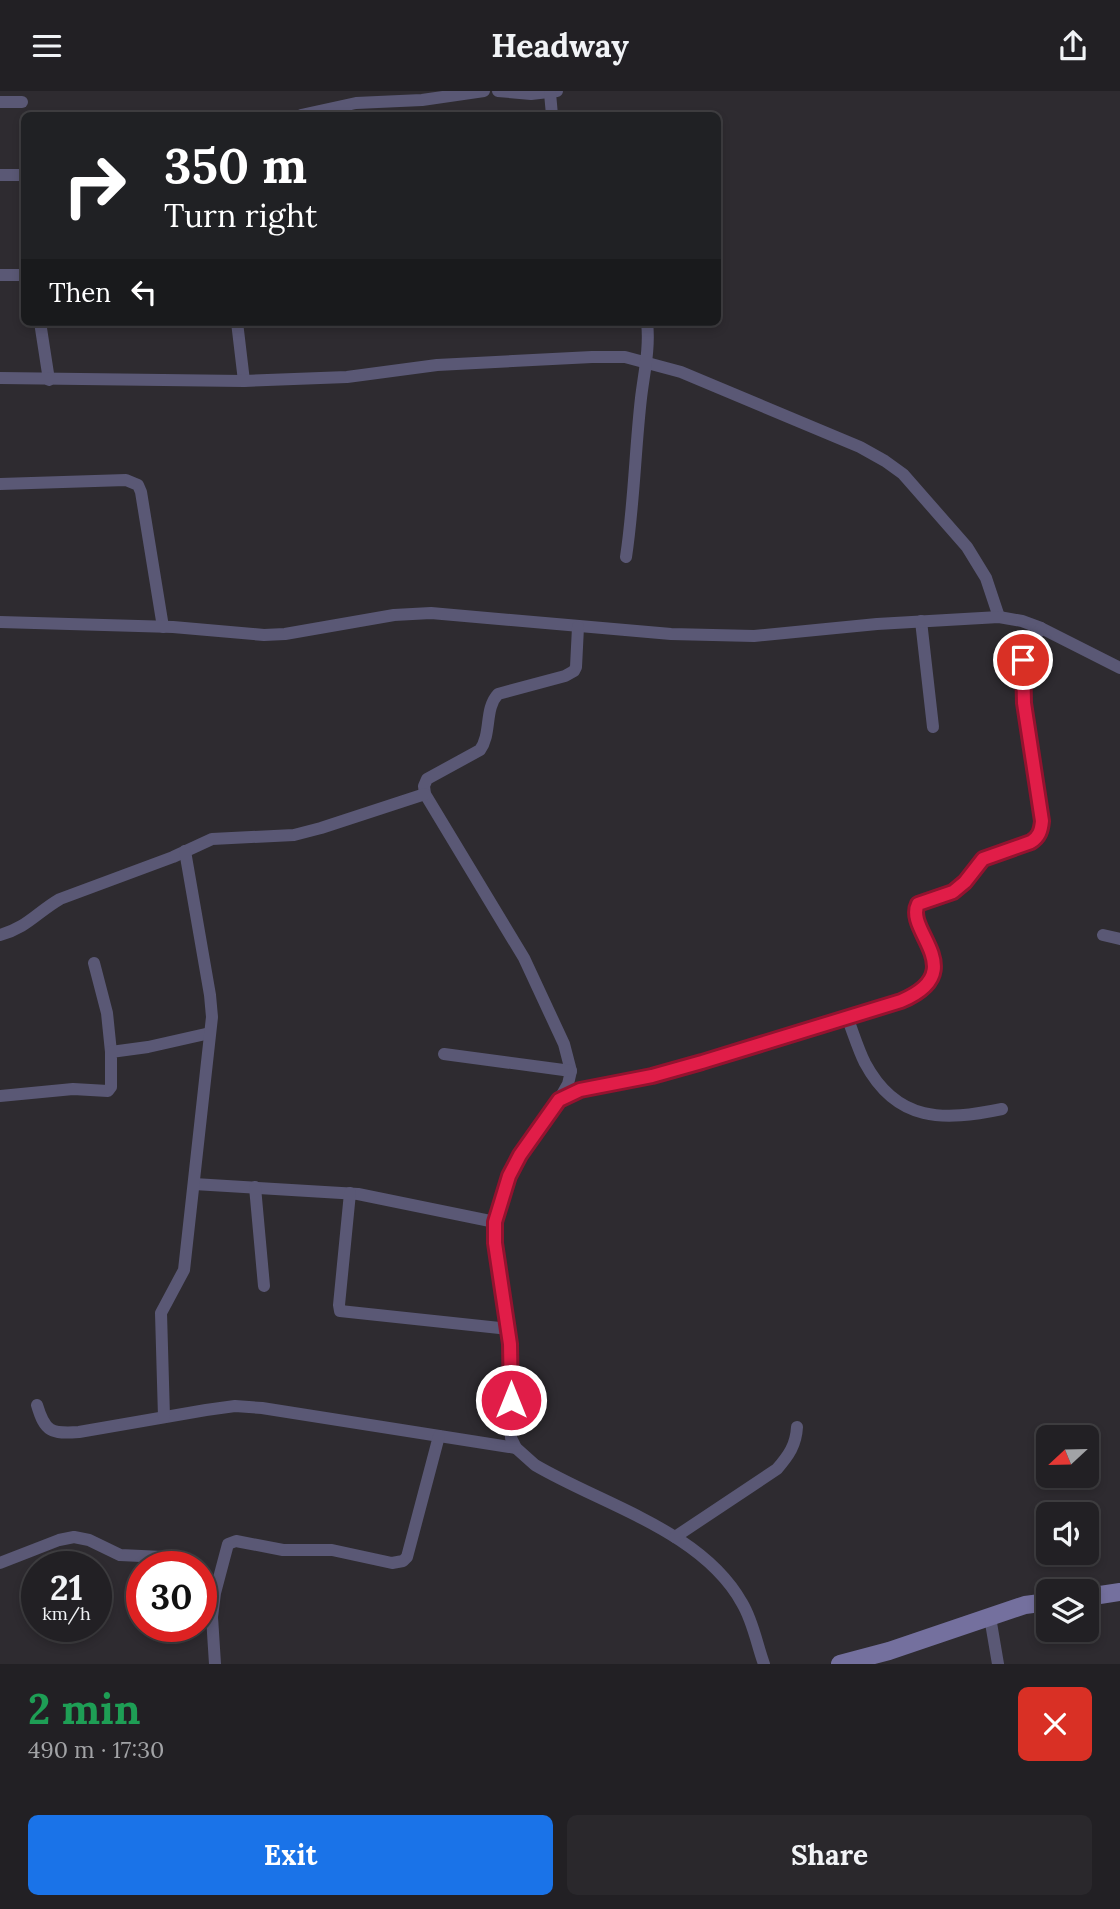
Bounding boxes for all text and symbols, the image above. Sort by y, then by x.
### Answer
text: Headway [491,25,629,66]
icon: menu [28,27,66,65]
icon: share [1054,27,1092,65]
text: 350 m [164,134,307,196]
icon: right [49,140,140,231]
text: Turn right [164,195,317,236]
icon: left [125,273,163,311]
text: Then [49,276,111,309]
pin [993,630,1053,690]
icon: arrive [1004,641,1042,679]
position arrow [474,1363,548,1437]
north arrow [1036,1425,1099,1487]
map controls [1036,1425,1099,1642]
button: sound [1036,1502,1099,1565]
speed limit sign: 30 [126,1551,217,1642]
text: 21 [50,1565,83,1610]
button: layers [1036,1579,1099,1642]
text: km/h [42,1602,91,1625]
text: 2 min [28,1682,141,1736]
button: close [1018,1687,1092,1761]
text: 490 m · 17:30 [28,1735,164,1764]
button: Exit [28,1815,553,1895]
button: Share [567,1815,1092,1895]

